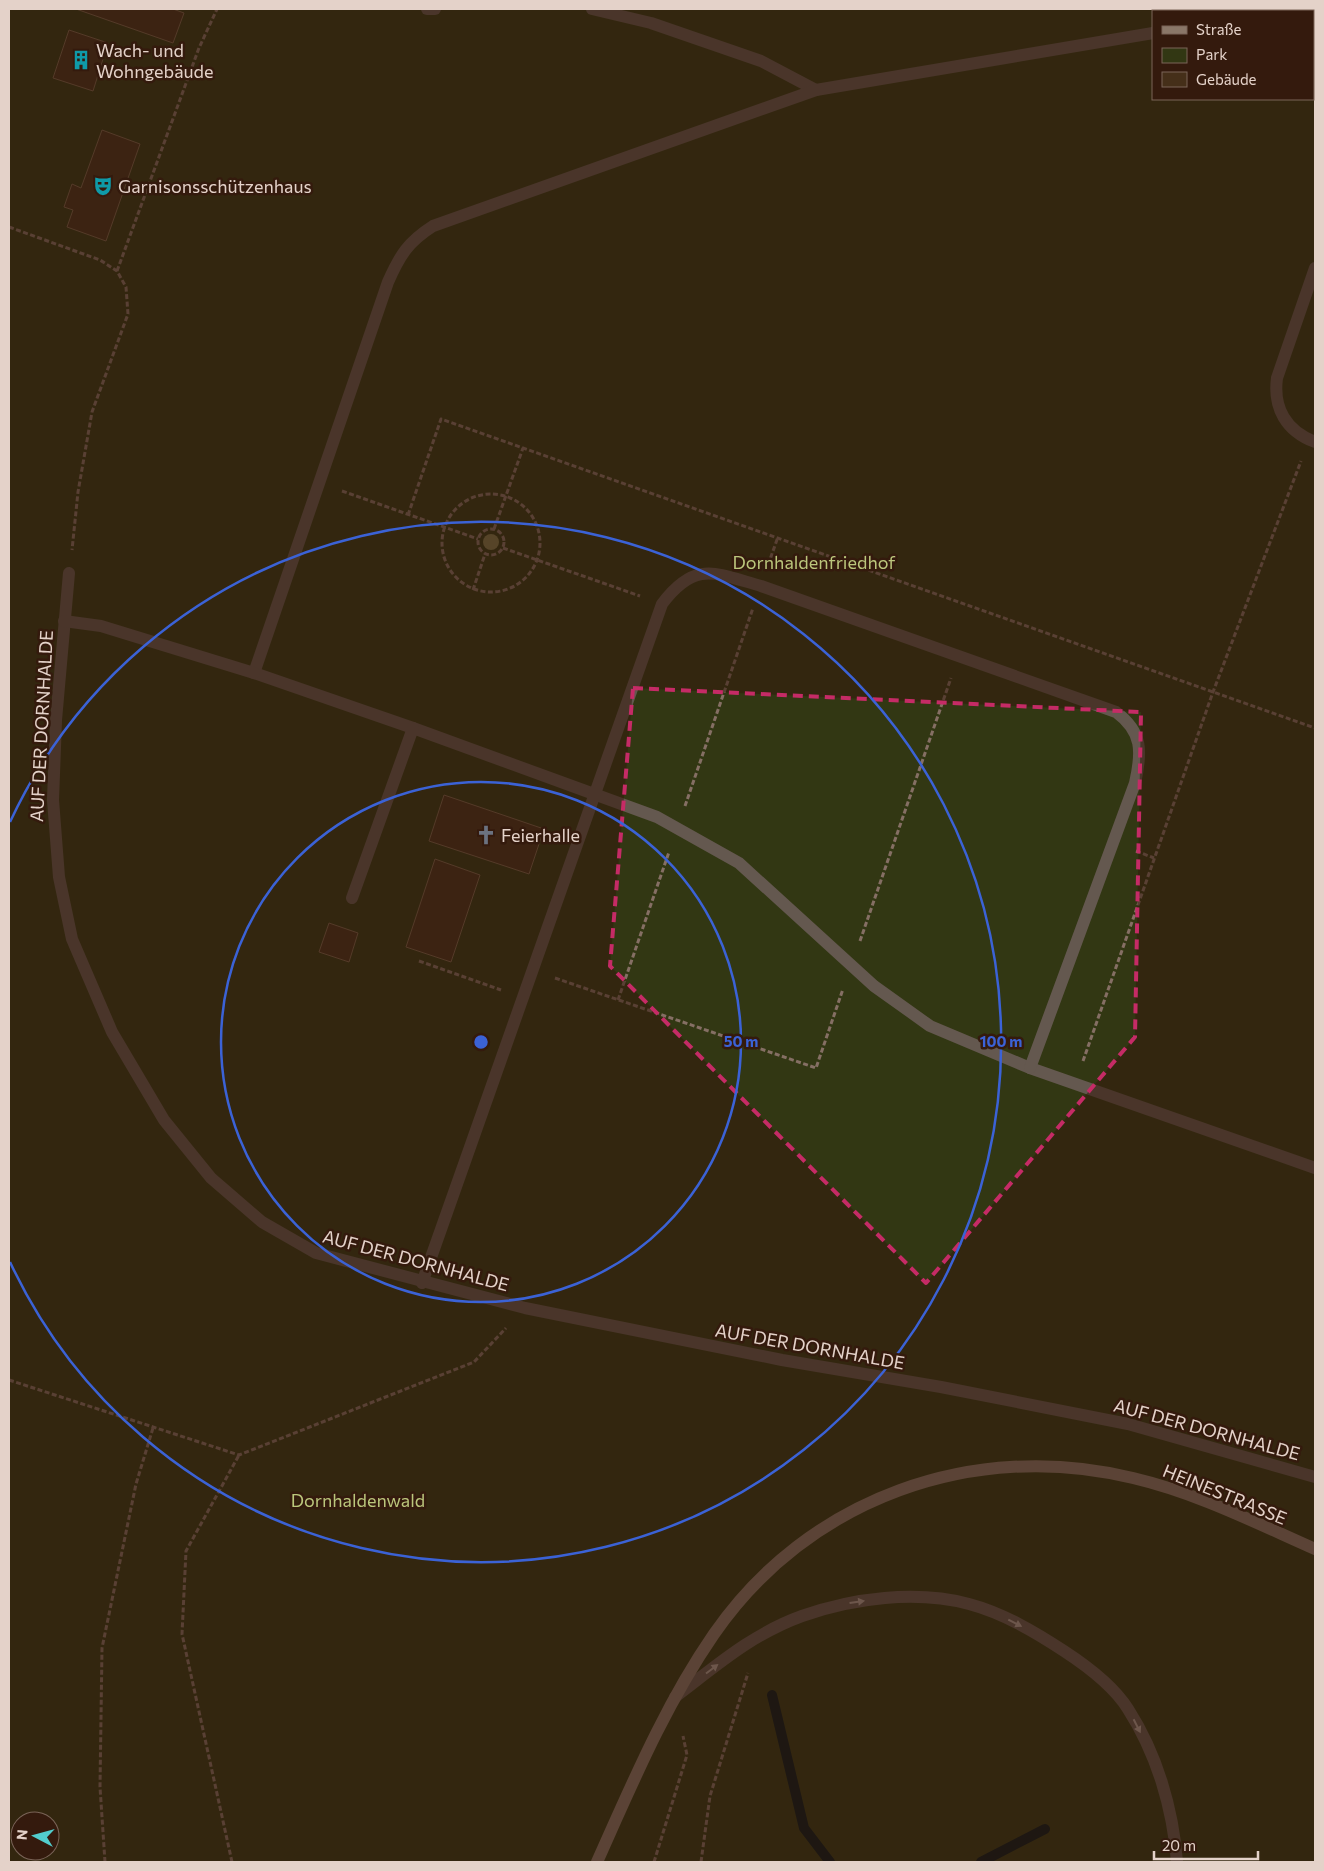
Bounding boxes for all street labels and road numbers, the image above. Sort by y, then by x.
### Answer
street label: AUF DER DORNHALDE [25,630,57,822]
street label: AUF DER DORNHALDE [320,1225,512,1295]
street label: AUF DER DORNHALDE [714,1318,906,1374]
street label: AUF DER DORNHALDE [1111,1394,1303,1464]
street label: HEINESTRASSE [1160,1459,1290,1529]

